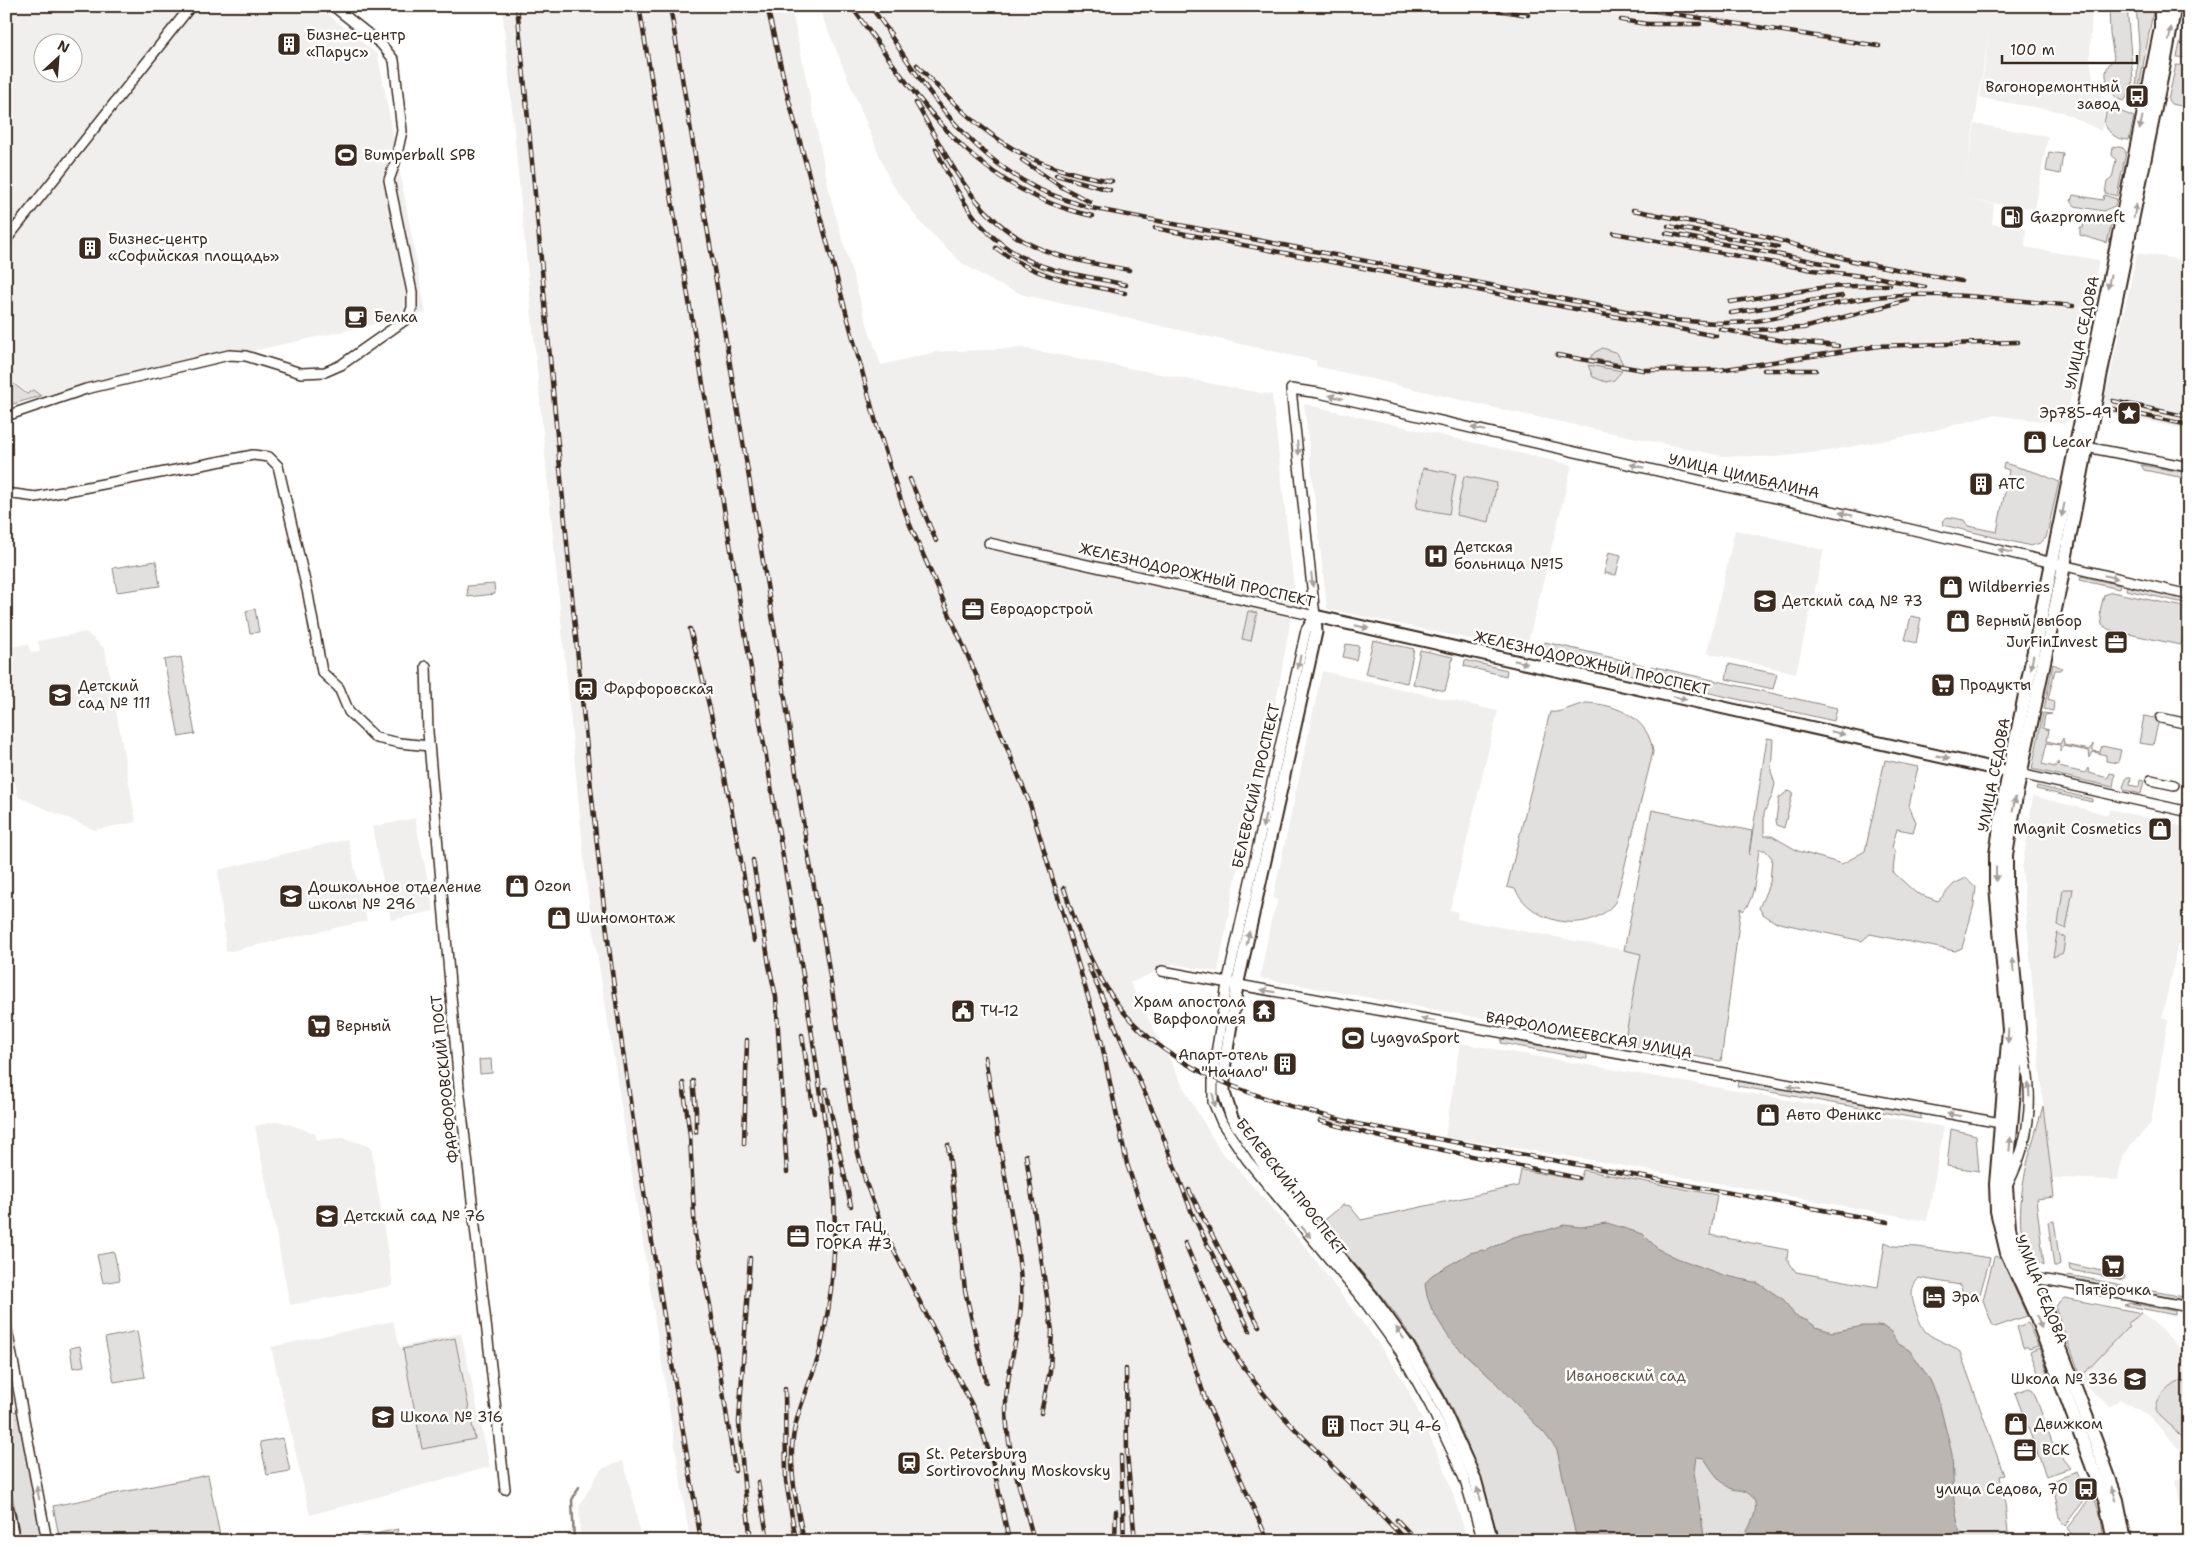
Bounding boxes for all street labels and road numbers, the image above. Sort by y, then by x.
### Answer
street label: УЛИЦА СЕДОВА [2060,274,2104,392]
street label: УЛИЦА ЦИМБАЛИНА [1666,449,1822,503]
street label: ЖЕЛЕЗНОДОРОЖНЫЙ ПРОСПЕКТ [1077,537,1317,612]
street label: ЖЕЛЕЗНОДОРОЖНЫЙ ПРОСПЕКТ [1472,625,1712,700]
street label: БЕЛЕВСКИЙ ПРОСПЕКТ [1226,701,1285,870]
street label: УЛИЦА СЕДОВА [1973,716,2015,834]
street label: ФАРФОРОВСКИЙ ПОСТ [425,994,464,1164]
street label: ВАРФОЛОМЕЕВСКАЯ УЛИЦА [1484,1007,1694,1063]
street label: БЕЛЕВСКИЙ ПРОСПЕКТ [1231,1114,1352,1260]
street label: УЛИЦА СЕДОВА [2010,1232,2072,1346]

